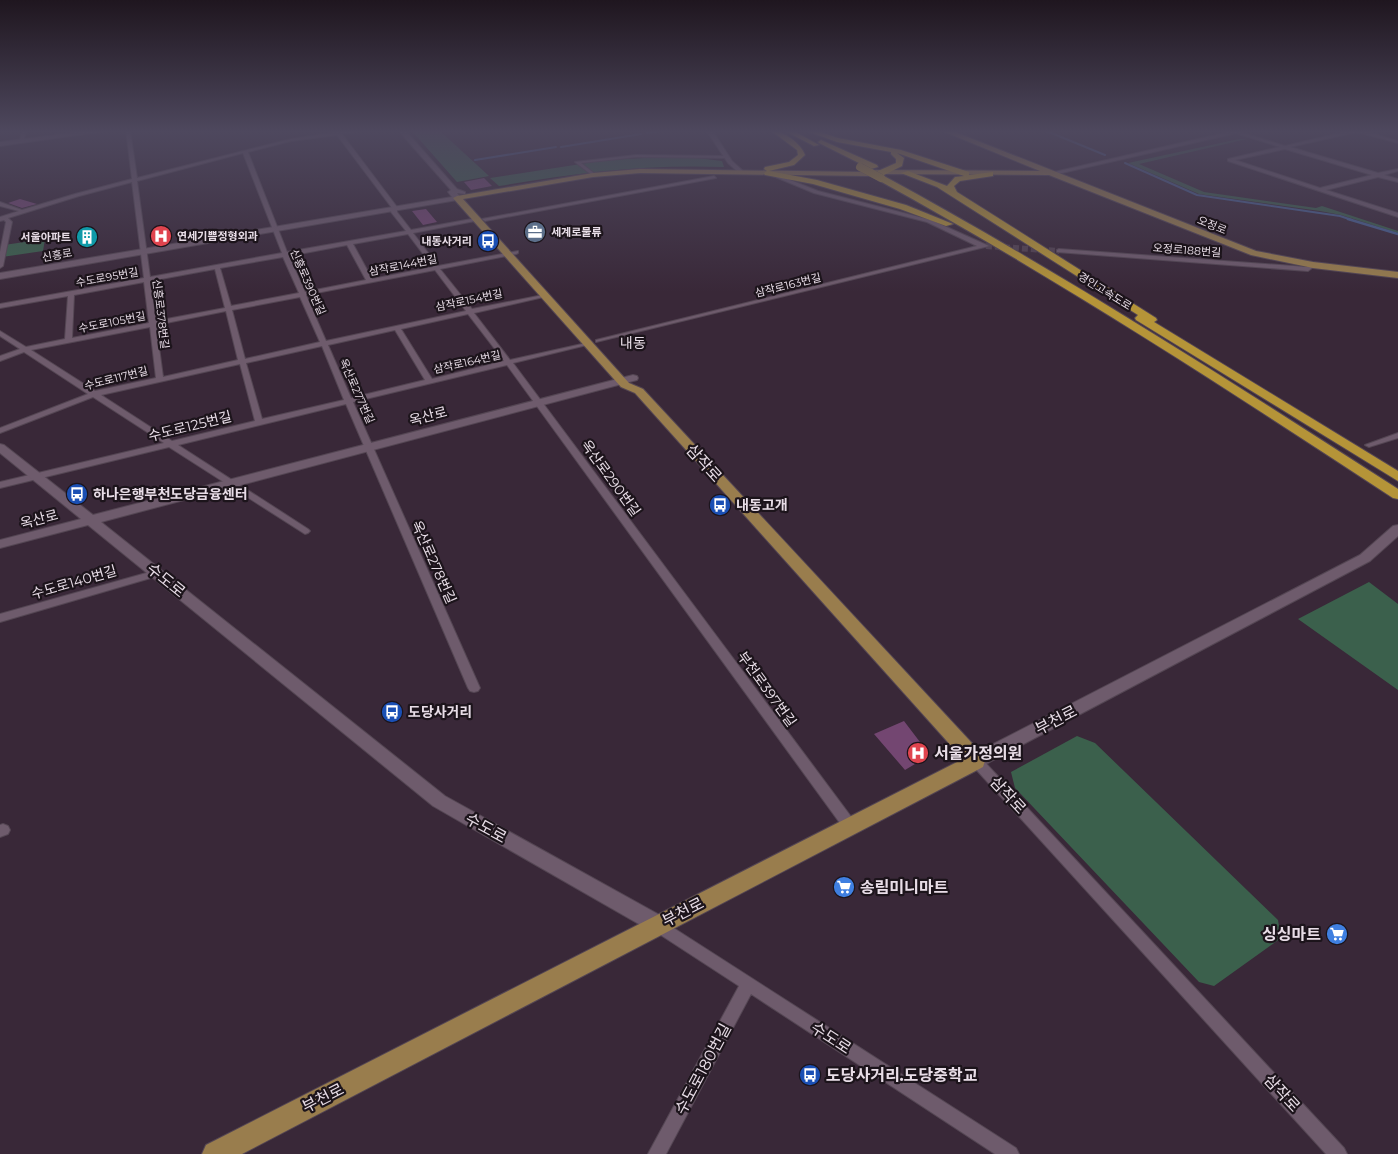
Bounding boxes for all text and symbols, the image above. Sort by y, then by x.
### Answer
street label: 오정로 [1195,213,1229,237]
office icon: 세계로물류 [523,220,547,244]
hospital icon: 연세기쁨정형외과 [149,224,173,248]
building icon: 서울아파트 [75,225,99,249]
place label: 세계로물류 [551,225,602,239]
place label: 연세기쁨정형외과 [177,229,258,243]
bus stop icon: 내동사거리 [476,229,500,253]
place label: 서울아파트 [20,230,71,244]
place label: 내동사거리 [421,234,472,248]
street label: 오정로188번길 [1152,241,1222,259]
street label: 신흥로 [41,245,73,265]
street label: 신흥로390번길 [287,247,329,317]
street label: 삼작로144번길 [368,252,438,278]
street label: 수도로95번길 [75,265,139,289]
street label: 경인고속도로 [1076,269,1134,313]
street label: 삼작로163번길 [754,270,822,300]
street label: 신흥로378번길 [150,278,172,350]
street label: 삼작로154번길 [434,286,504,314]
street label: 수도로105번길 [77,309,147,335]
district label: 내동 [620,334,646,352]
street label: 삼작로164번길 [432,347,502,377]
street label: 옥산로277번길 [336,356,378,426]
street label: 수도로117번길 [83,363,149,393]
street label: 옥산로 [407,402,449,430]
street label: 수도로125번길 [146,407,234,445]
street label: 옥산로290번길 [577,436,645,520]
street label: 삼작로 [682,440,726,486]
bus stop icon: 하나은행부천도당금융센터 [65,482,89,506]
place label: 하나은행부천도당금융센터 [93,485,248,503]
bus stop icon: 내동고개 [708,493,732,517]
place label: 내동고개 [736,496,788,514]
street label: 옥산로 [18,505,60,533]
street label: 옥산로278번길 [408,518,460,606]
street label: 수도로 [143,559,189,601]
street label: 수도로140번길 [29,561,119,603]
street label: 부천로397번길 [734,648,800,730]
bus stop icon: 도당사거리 [380,700,404,724]
street label: 부천로 [1032,701,1080,738]
place label: 도당사거리 [408,703,472,721]
hospital icon: 서울가정의원 [906,741,930,765]
place label: 서울가정의원 [934,744,1022,763]
street label: 삼작로 [986,772,1030,818]
street label: 수도로 [462,809,510,847]
supermarket icon: 송림미니마트 [832,875,856,899]
place label: 송림미니마트 [860,878,949,897]
street label: 부천로 [659,893,707,930]
supermarket icon: 싱싱마트 [1325,922,1349,946]
place label: 싱싱마트 [1262,925,1321,944]
street label: 수도로 [807,1018,855,1058]
street label: 수도로180번길 [671,1020,735,1118]
bus stop icon: 도당사거리.도당중학교 [798,1063,822,1087]
place label: 도당사거리.도당중학교 [826,1066,978,1085]
street label: 삼작로 [1260,1070,1304,1116]
street label: 부천로 [299,1079,347,1116]

